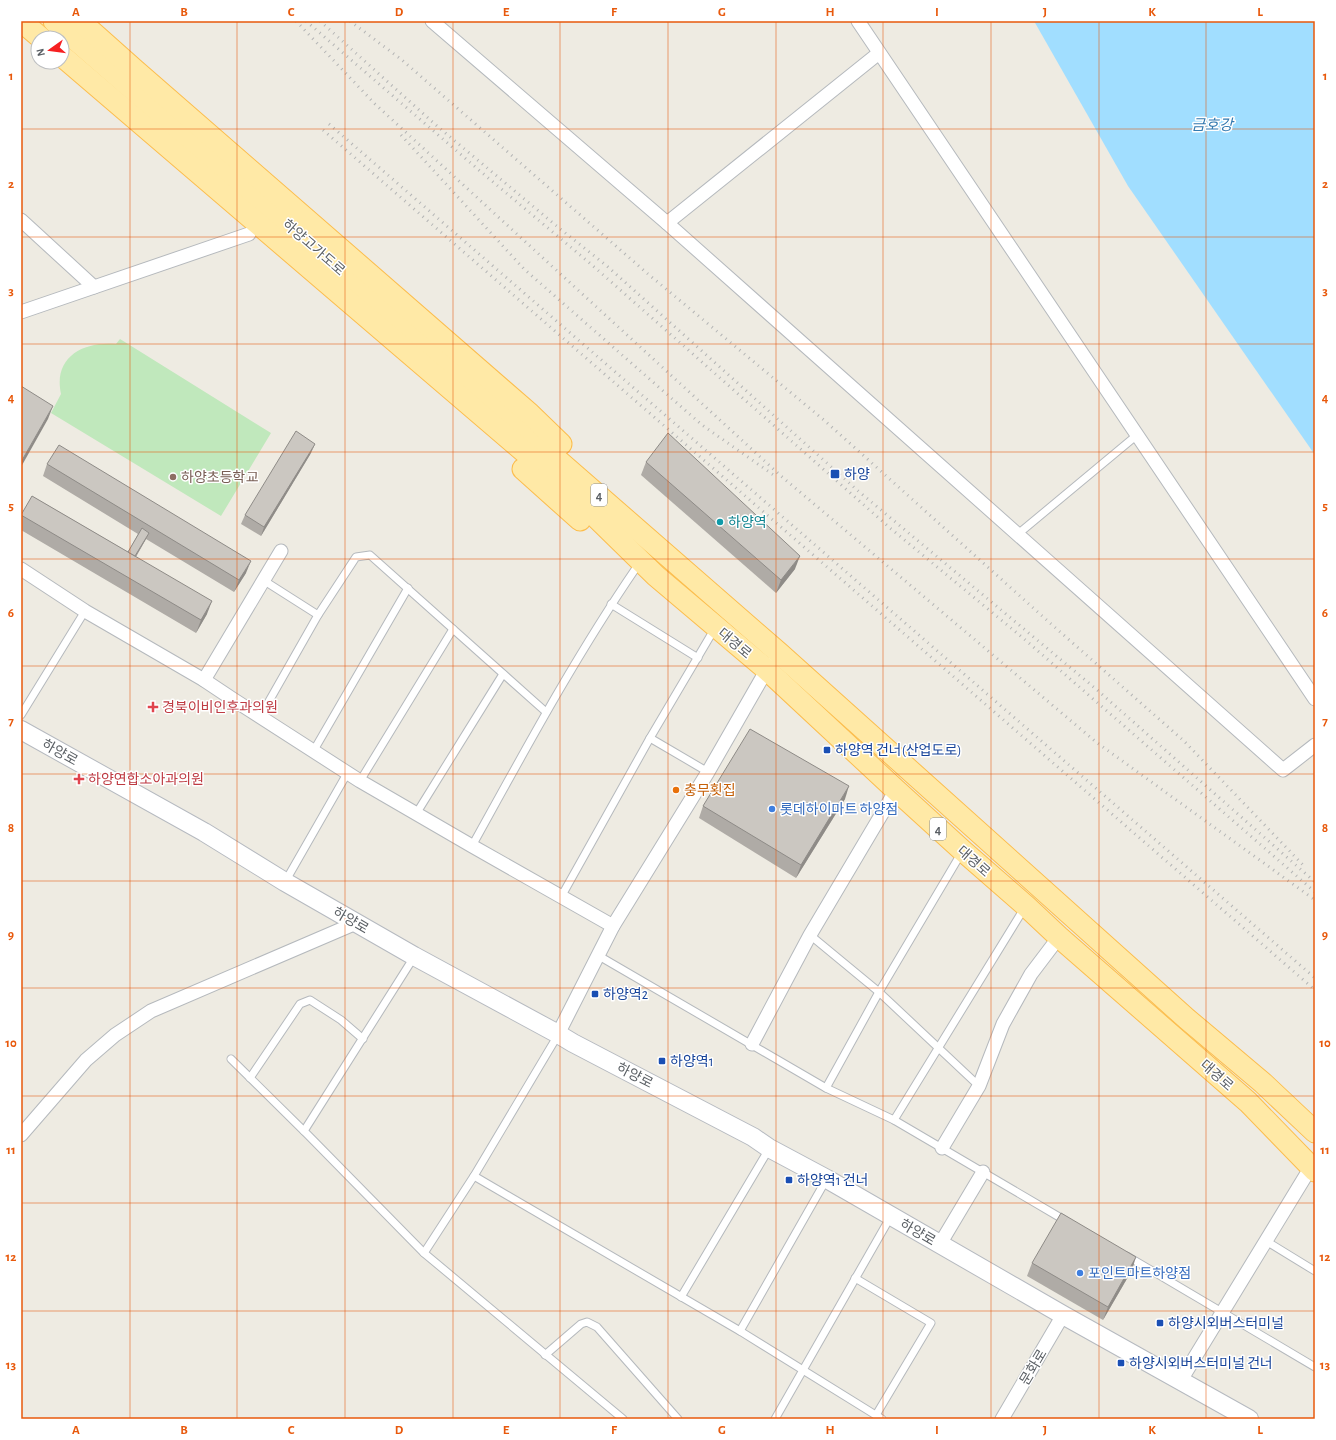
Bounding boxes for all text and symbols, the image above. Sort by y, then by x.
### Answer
text: A [72,6,80,19]
text: B [180,6,188,19]
text: C [288,6,295,19]
text: D [395,6,404,19]
text: E [503,6,510,19]
text: F [611,6,618,19]
text: G [718,6,726,19]
text: H [825,6,835,19]
text: I [935,6,939,19]
text: J [1043,6,1047,19]
text: K [1148,6,1156,19]
text: L [1257,6,1263,19]
north arrow [30,30,70,70]
text: N [35,47,47,57]
text: 1 [9,70,13,83]
text: 1 [1323,70,1327,83]
water label: 금호강 [1191,117,1235,133]
text: 2 [8,178,14,191]
text: 2 [1322,178,1328,191]
street label: 하양고가도로 [280,216,348,278]
text: 3 [8,285,14,298]
text: 3 [1322,285,1328,298]
text: 4 [8,392,15,405]
text: 4 [1322,392,1329,405]
place label: 하양 [844,467,870,482]
marker: 하양 [829,468,841,480]
place label: 하양초등학교 [181,469,258,485]
marker: 하양초등학교 [168,472,178,482]
road number: 4 [591,484,607,506]
text: 5 [8,500,14,513]
text: 5 [1322,500,1328,513]
place label: 하양역 [728,515,767,530]
marker: 하양역 [715,517,725,527]
text: 6 [8,607,14,620]
text: 6 [1322,607,1328,620]
street label: 대경로 [715,625,754,662]
place label: 경북이비인후과의원 [162,700,278,715]
marker: 경북이비인후과의원 [147,701,159,713]
text: 7 [8,715,14,728]
text: 7 [1322,715,1328,728]
street label: 하양로 [39,737,80,768]
place label: 하양역 건너(산업도로) [835,743,962,758]
marker: 하양역 건너(산업도로) [822,745,832,755]
place label: 하양연합소아과의원 [88,772,204,787]
marker: 하양연합소아과의원 [73,773,85,785]
place label: 충무횟집 [684,782,736,798]
marker: 충무횟집 [671,785,681,795]
place label: 롯데하이마트 하양점 [780,802,898,817]
marker: 롯데하이마트 하양점 [767,804,777,814]
road number: 4 [930,818,946,840]
text: 8 [8,822,14,835]
text: 8 [1322,822,1328,835]
street label: 대경로 [954,843,993,880]
street label: 하양로 [330,904,371,937]
text: 9 [8,929,14,942]
text: 9 [1322,929,1328,942]
place label: 하양역2 [603,987,648,1002]
marker: 하양역2 [590,989,600,999]
text: 10 [5,1037,17,1050]
text: 10 [1319,1037,1331,1050]
place label: 하양역1 [670,1054,713,1069]
marker: 하양역1 [657,1056,667,1066]
street label: 대경로 [1197,1057,1236,1094]
street label: 하양로 [614,1060,655,1091]
text: 11 [6,1144,16,1157]
text: 11 [1320,1144,1330,1157]
place label: 하양역1 건너 [797,1173,869,1188]
marker: 하양역1 건너 [784,1175,794,1185]
street label: 하양로 [897,1216,938,1249]
text: 12 [6,1251,16,1264]
text: 12 [1320,1251,1330,1264]
place label: 포인트마트하양점 [1088,1266,1191,1281]
marker: 포인트마트하양점 [1075,1268,1085,1278]
place label: 하양시외버스터미널 [1168,1316,1284,1331]
marker: 하양시외버스터미널 [1155,1318,1165,1328]
street label: 문화로 [1017,1347,1050,1388]
place label: 하양시외버스터미널 건너 [1129,1356,1273,1371]
marker: 하양시외버스터미널 건너 [1116,1358,1126,1368]
text: 13 [6,1359,17,1372]
text: 13 [1320,1359,1331,1372]
text: A [72,1424,80,1437]
text: B [180,1424,188,1437]
text: C [288,1424,295,1437]
text: D [395,1424,404,1437]
text: E [503,1424,510,1437]
text: F [611,1424,618,1437]
text: G [718,1424,726,1437]
text: H [825,1424,835,1437]
text: I [935,1424,939,1437]
text: J [1043,1424,1047,1437]
text: K [1148,1424,1156,1437]
text: L [1257,1424,1263,1437]

